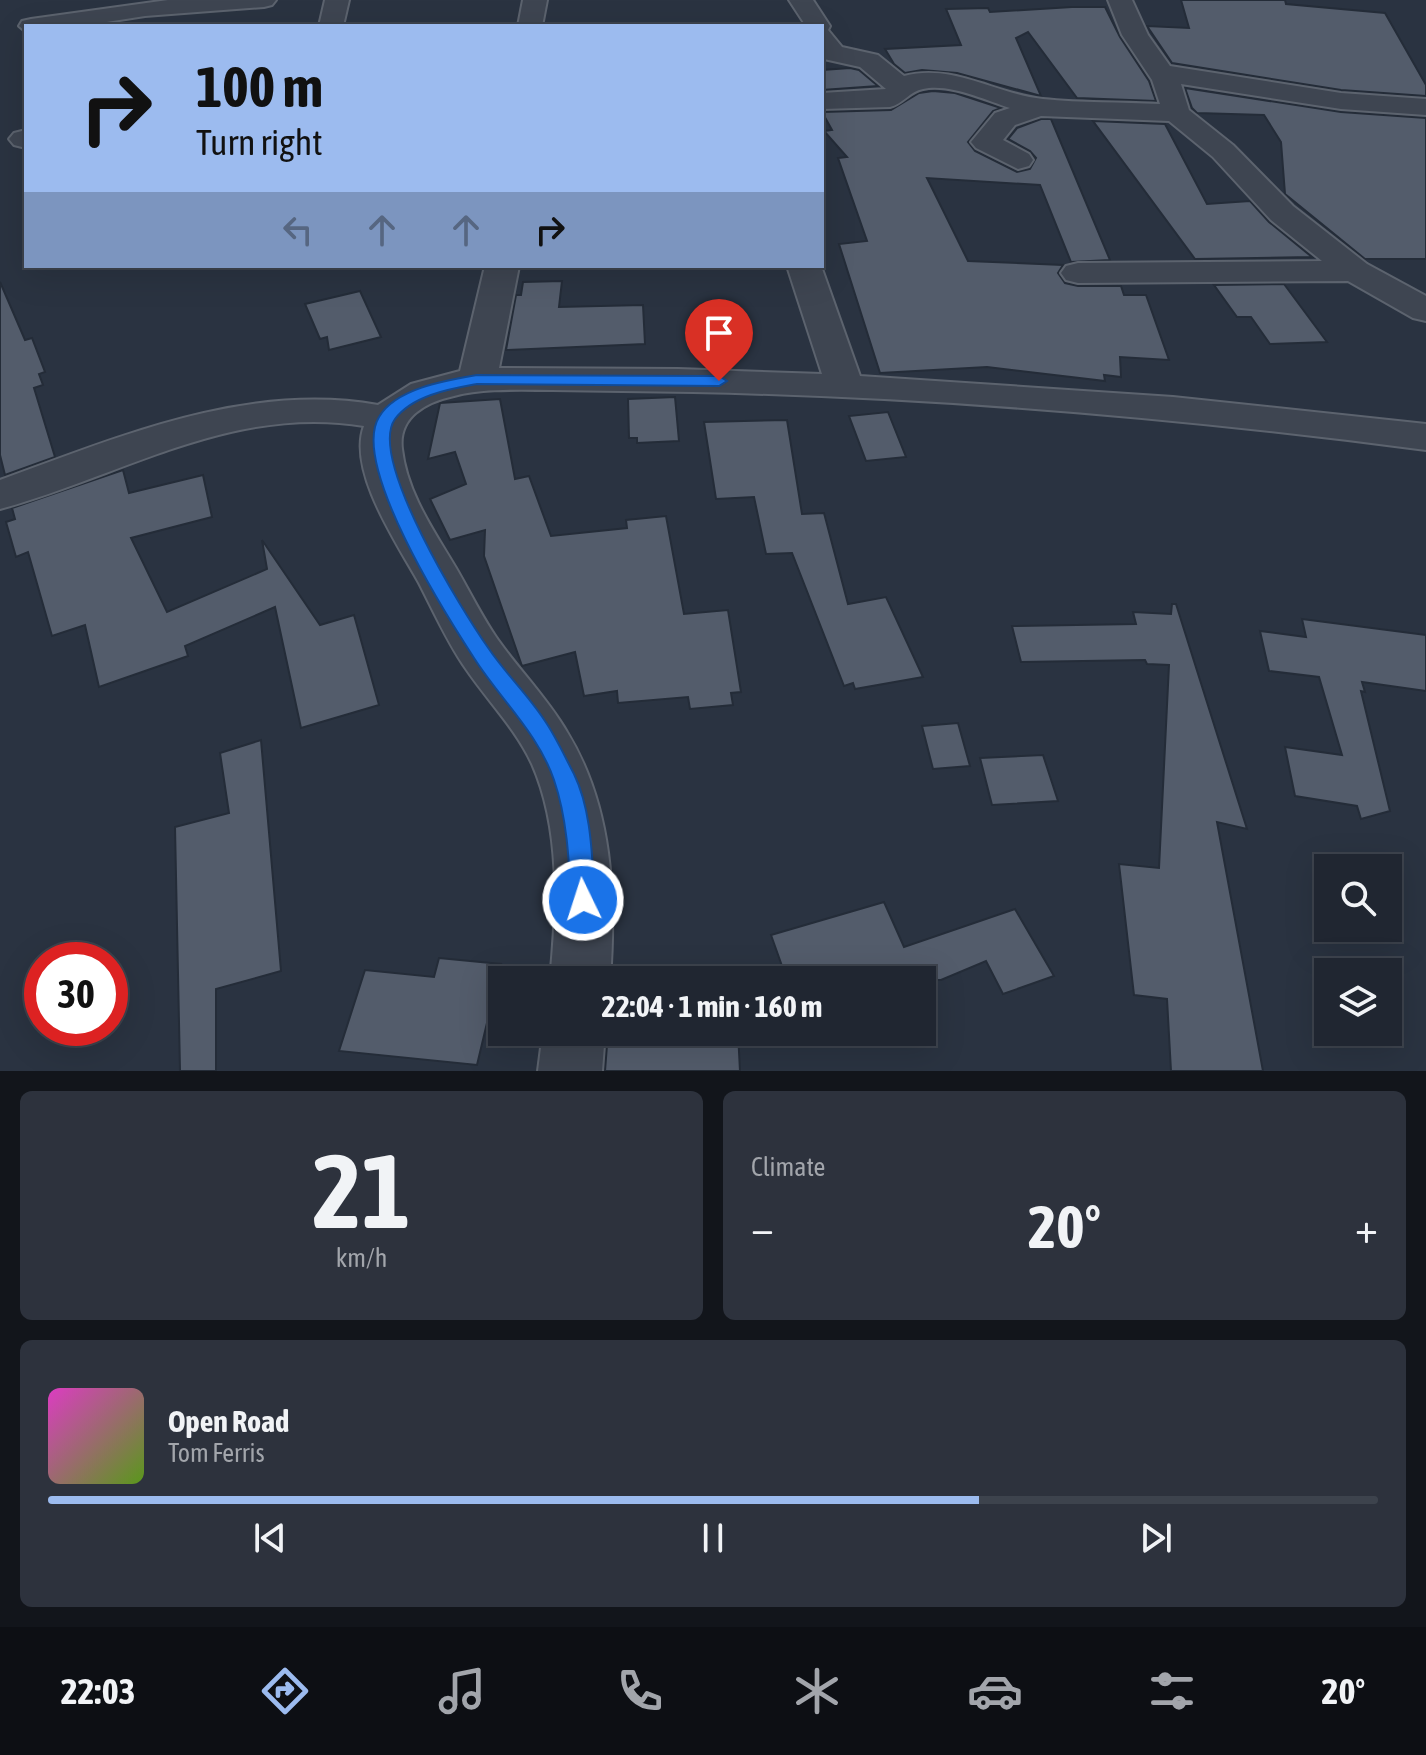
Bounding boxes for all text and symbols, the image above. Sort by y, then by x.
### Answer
text: 100 m [196,55,323,119]
icon: right [64,56,168,160]
text: Turn right [196,121,323,163]
icon: left [276,208,320,252]
icon: ahead [360,208,404,252]
icon: ahead [444,208,488,252]
icon: right [528,208,572,252]
pin [685,299,753,381]
icon: arrive [697,311,741,355]
map controls [1314,854,1402,1046]
button: search [1314,854,1402,942]
position arrow [541,858,625,942]
speed limit sign: 30 [24,942,128,1046]
button: layers [1314,958,1402,1046]
text: 22:04 · 1 min · 160 m [602,989,822,1023]
text: 21 [313,1131,410,1250]
text: Climate [751,1152,825,1182]
text: 20° [1028,1192,1101,1261]
text: − [751,1202,774,1252]
text: + [1355,1202,1378,1252]
text: km/h [336,1243,387,1273]
text: Open Road [168,1404,289,1438]
text: Tom Ferris [168,1438,265,1468]
icon: previous [248,1516,292,1560]
icon: pause [691,1516,735,1560]
icon: next [1134,1516,1178,1560]
icon: directions [257,1663,313,1719]
icon: music [434,1663,490,1719]
icon: phone [612,1663,668,1719]
icon: climate [789,1663,845,1719]
icon: car [967,1663,1023,1719]
icon: filters [1144,1663,1200,1719]
text: 22:03 [61,1670,136,1712]
text: 20° [1321,1670,1365,1712]

